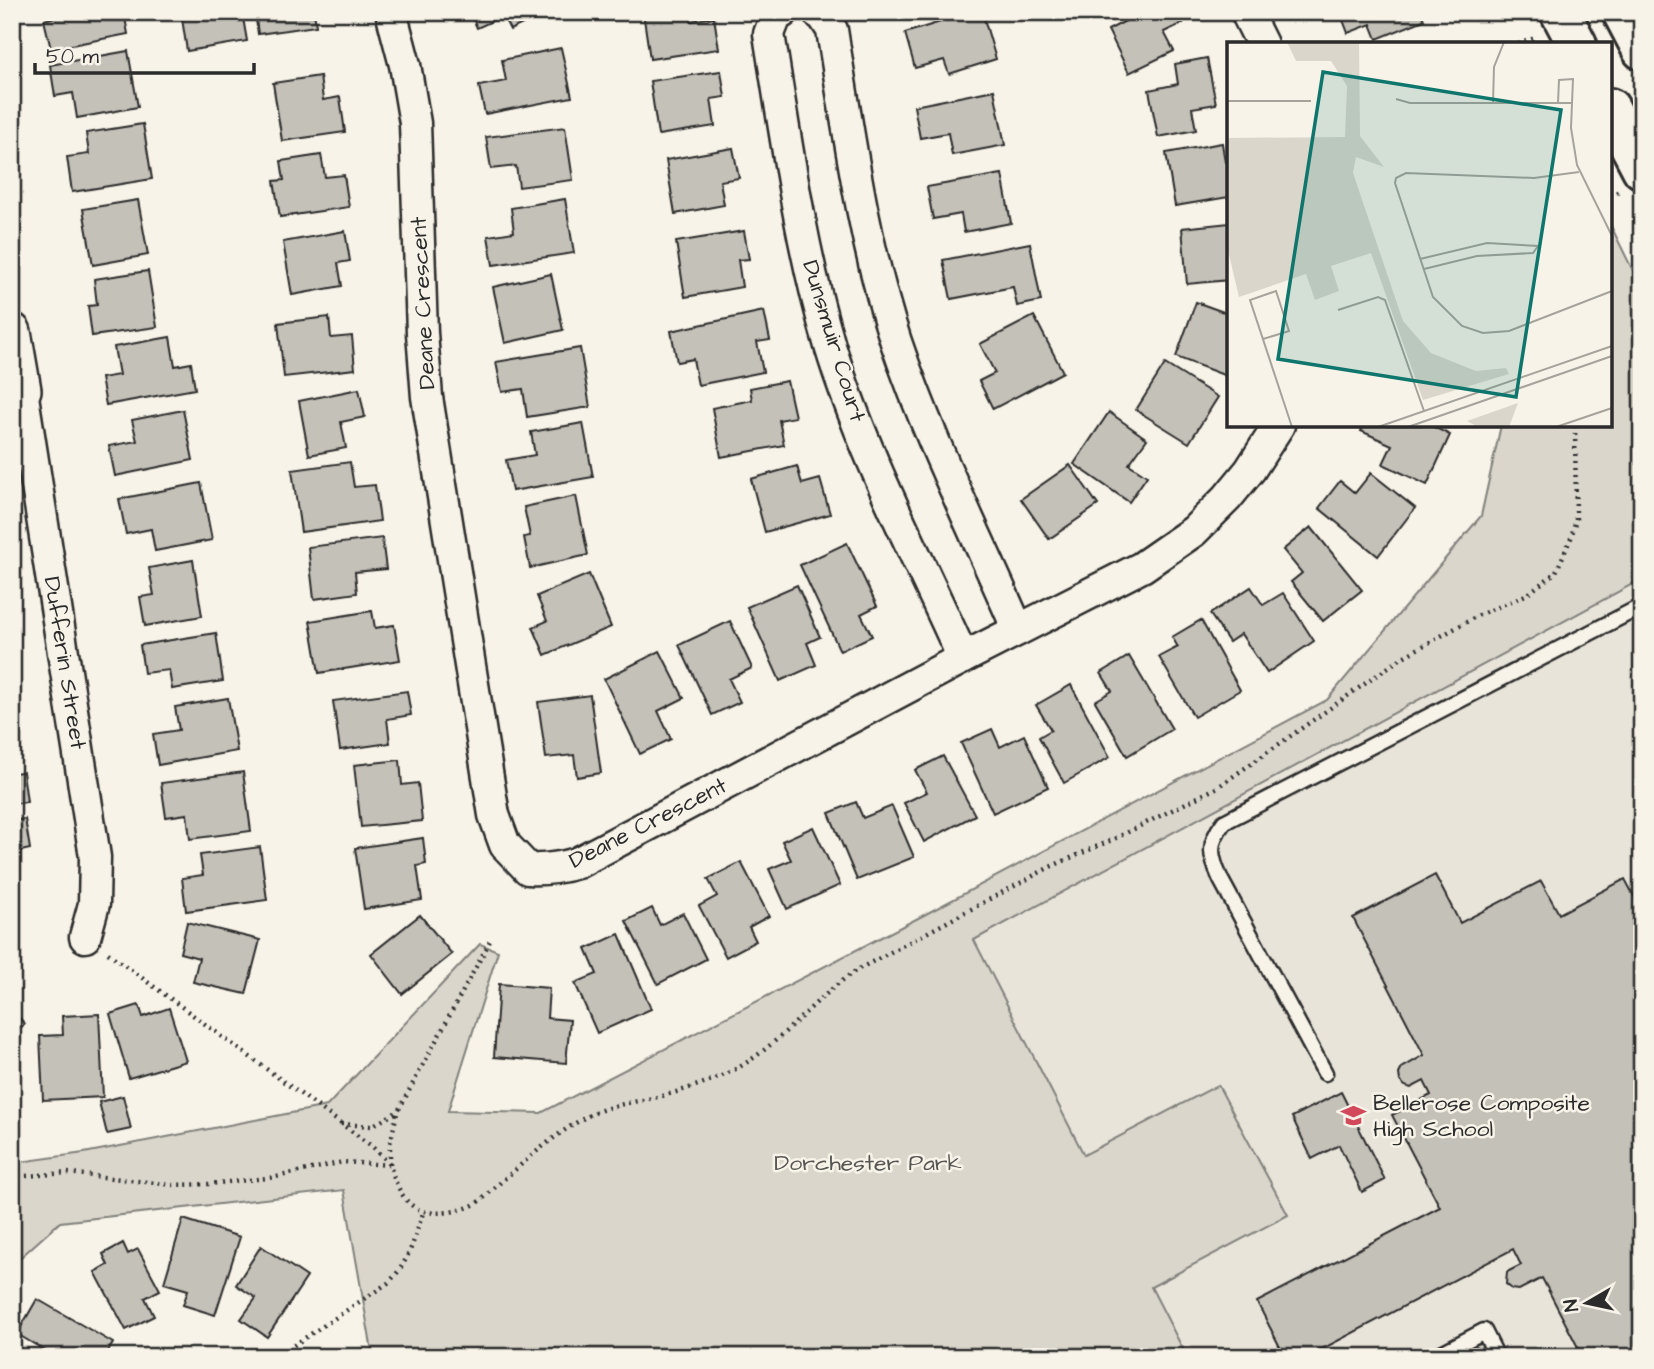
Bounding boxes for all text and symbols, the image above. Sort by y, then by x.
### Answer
scale bar [35,32,254,76]
text: 50 m [46,42,100,71]
inset map [1227,42,1612,427]
street label: Deane Crescent [402,215,444,390]
street label: Dunsmuir Court [794,256,874,426]
street label: Dufferin Street [36,574,95,752]
street label: Deane Crescent [564,769,733,877]
place label: Bellerose Composite High School [1373,1087,1590,1146]
school or university icon: Bellerose Composite High School [1339,1102,1367,1130]
park label: Dorchester Park [774,1147,962,1179]
north arrow [1552,1268,1622,1338]
text: N [1557,1297,1586,1313]

